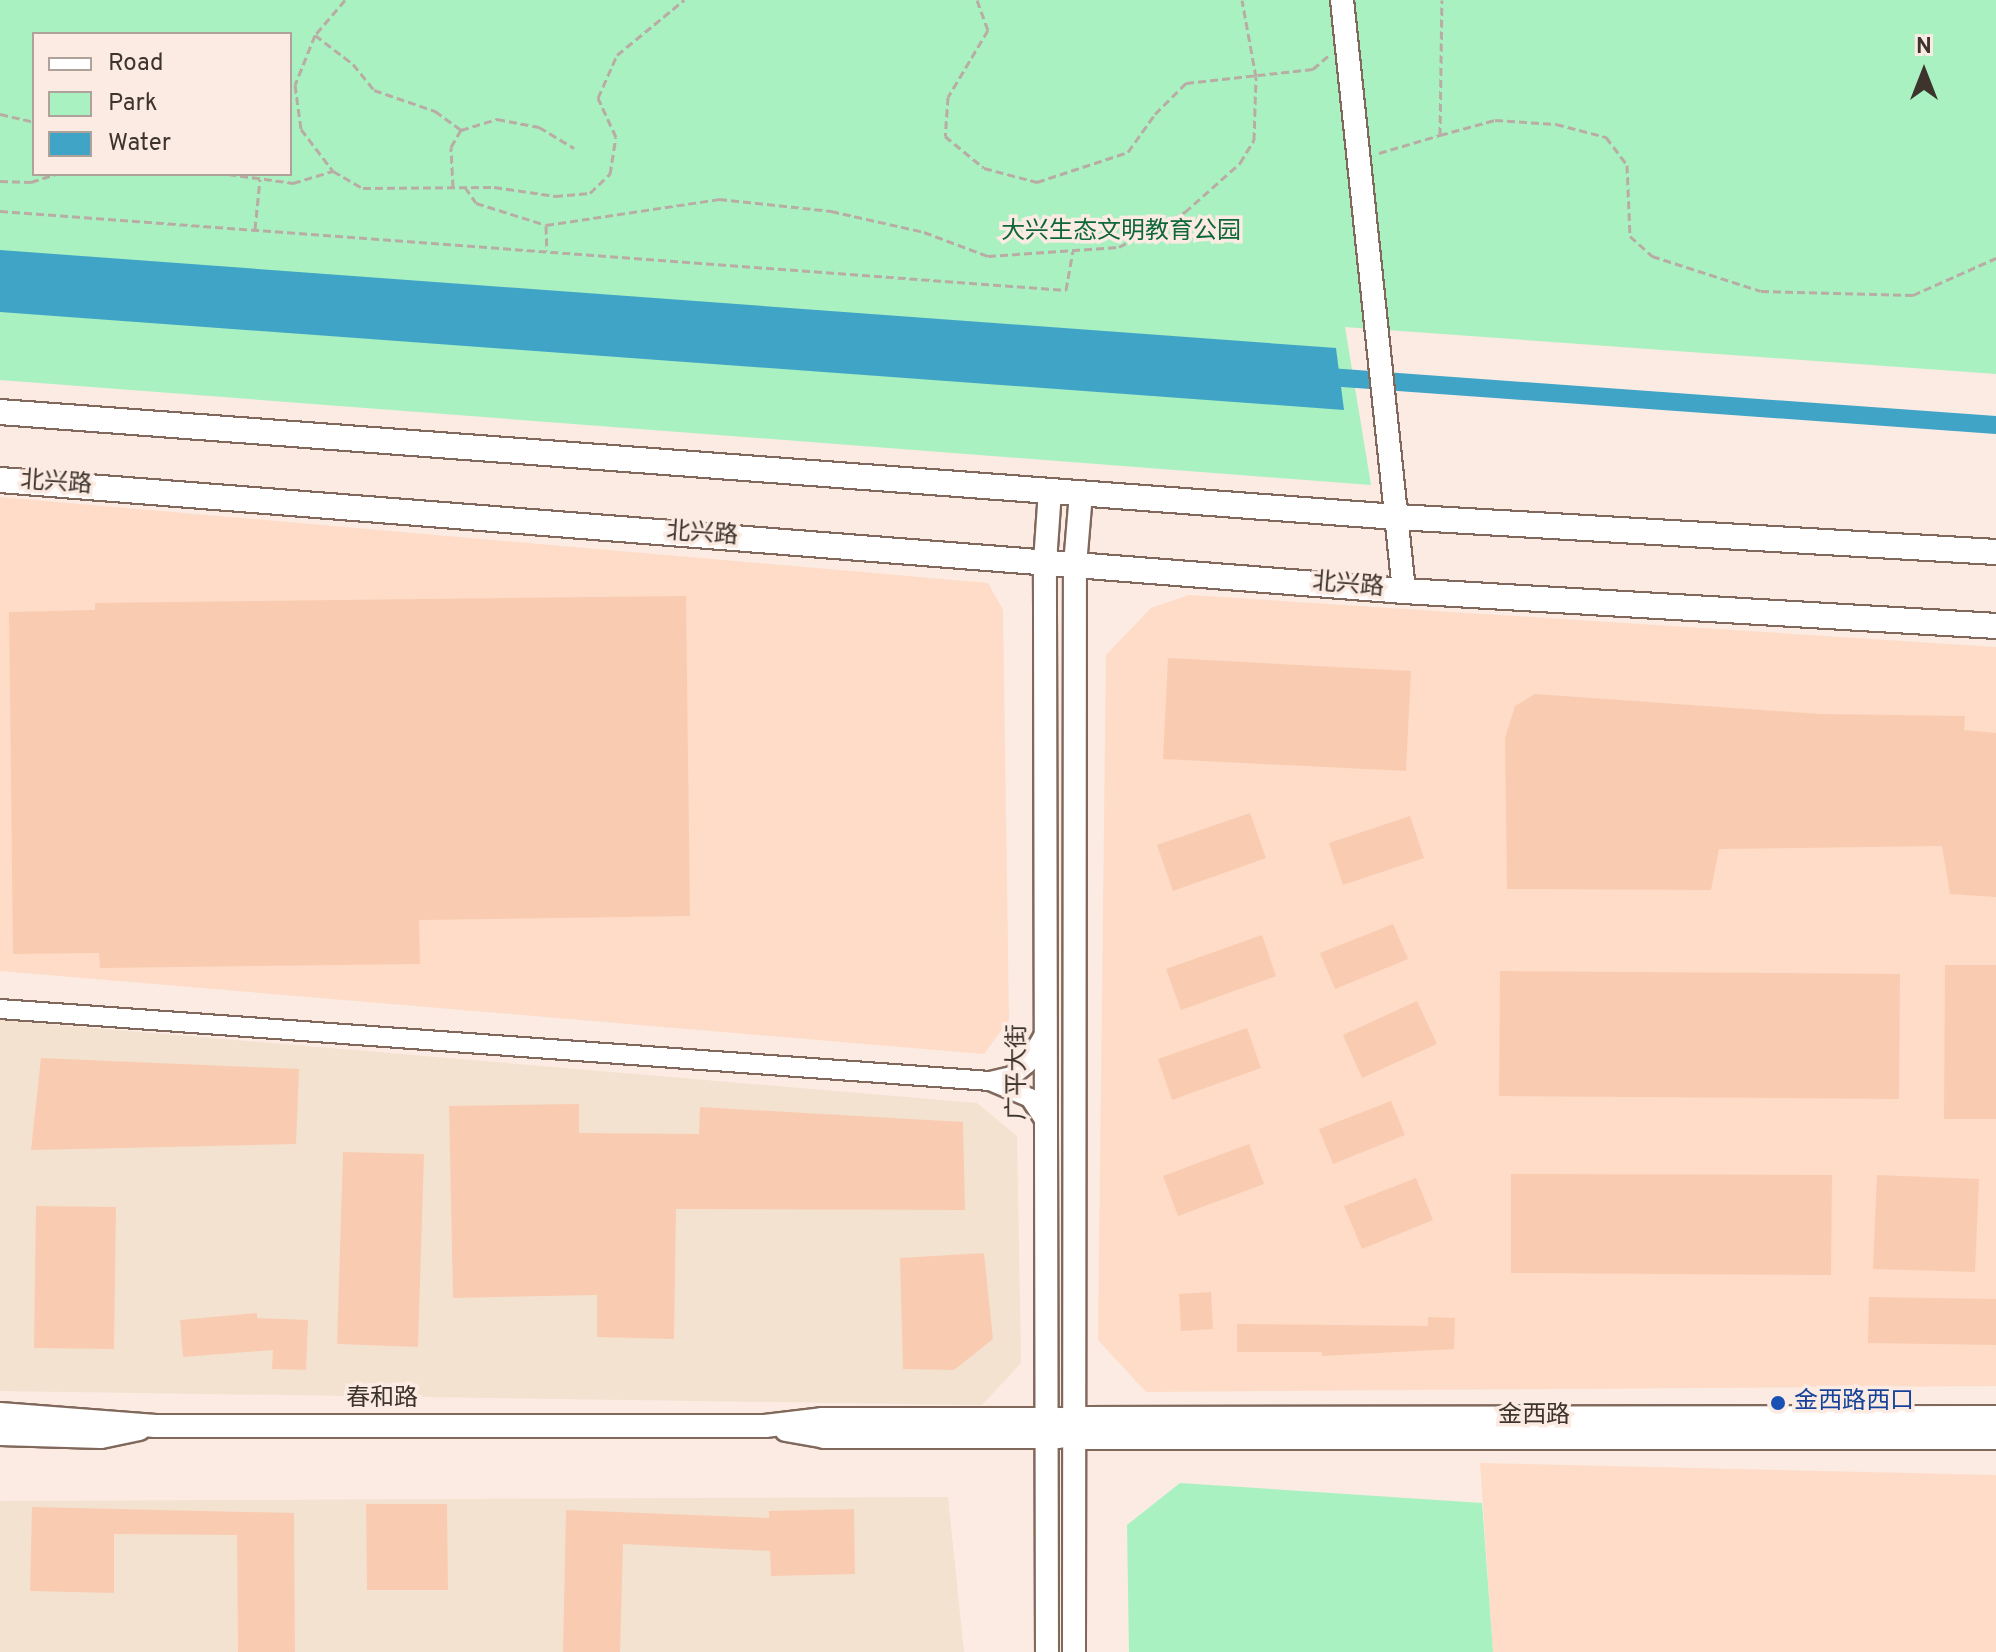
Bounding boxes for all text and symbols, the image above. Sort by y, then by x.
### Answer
legend [32,32,292,176]
north arrow [1884,32,1964,112]
text: N [1916,34,1932,61]
text: Road [108,49,164,79]
text: Park [108,89,158,119]
text: Water [108,129,171,159]
park label: 大兴生态文明教育公园 [1001,219,1241,247]
street label: 北兴路 [19,467,93,501]
street label: 北兴路 [665,518,739,552]
street label: 北兴路 [1311,569,1385,603]
street label: 广平大街 [1005,1024,1033,1120]
street label: 春和路 [346,1386,418,1414]
place label: 金西路西口 [1794,1389,1914,1417]
marker: 金西路西口 [1769,1394,1787,1412]
street label: 金西路 [1498,1403,1570,1431]

